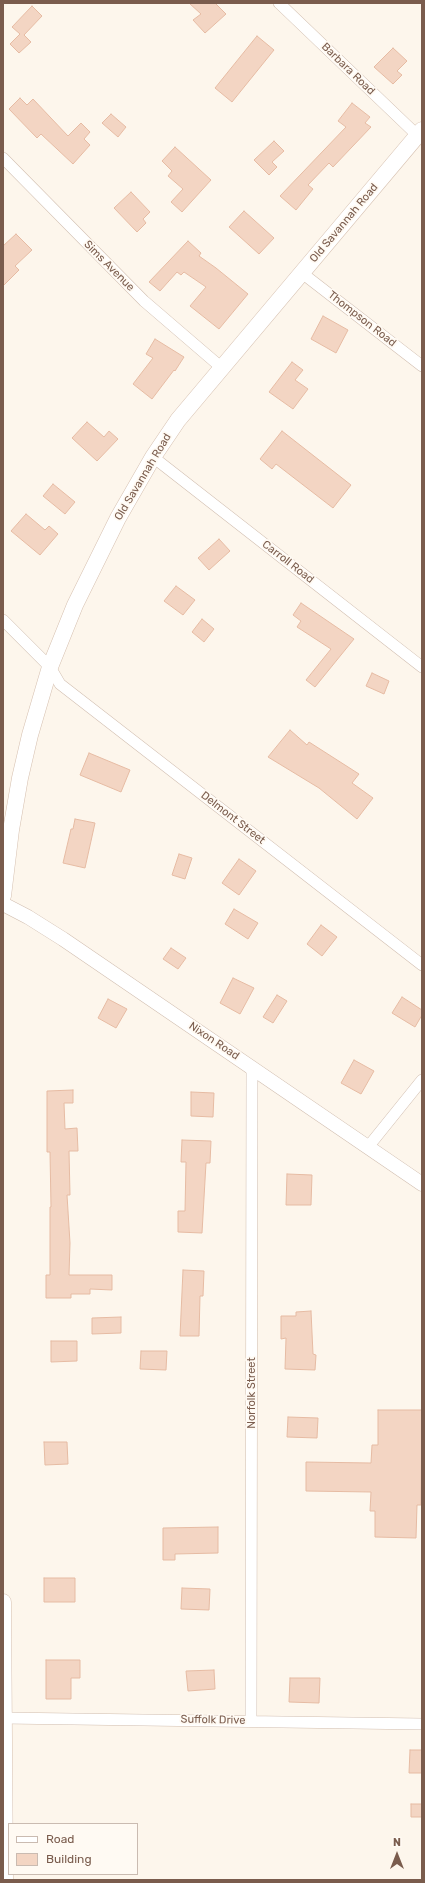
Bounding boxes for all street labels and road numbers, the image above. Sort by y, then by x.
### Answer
street label: Barbara Road [319,40,377,98]
street label: Old Savannah Road [307,181,381,265]
street label: Sims Avenue [81,238,137,294]
street label: Thompson Road [325,288,399,350]
street label: Old Savannah Road [112,431,174,523]
street label: Carroll Road [259,538,317,586]
street label: Delmont Street [198,789,268,847]
street label: Nixon Road [186,1019,242,1063]
street label: Norfolk Street [245,1357,259,1429]
street label: Suffolk Drive [180,1713,246,1727]

